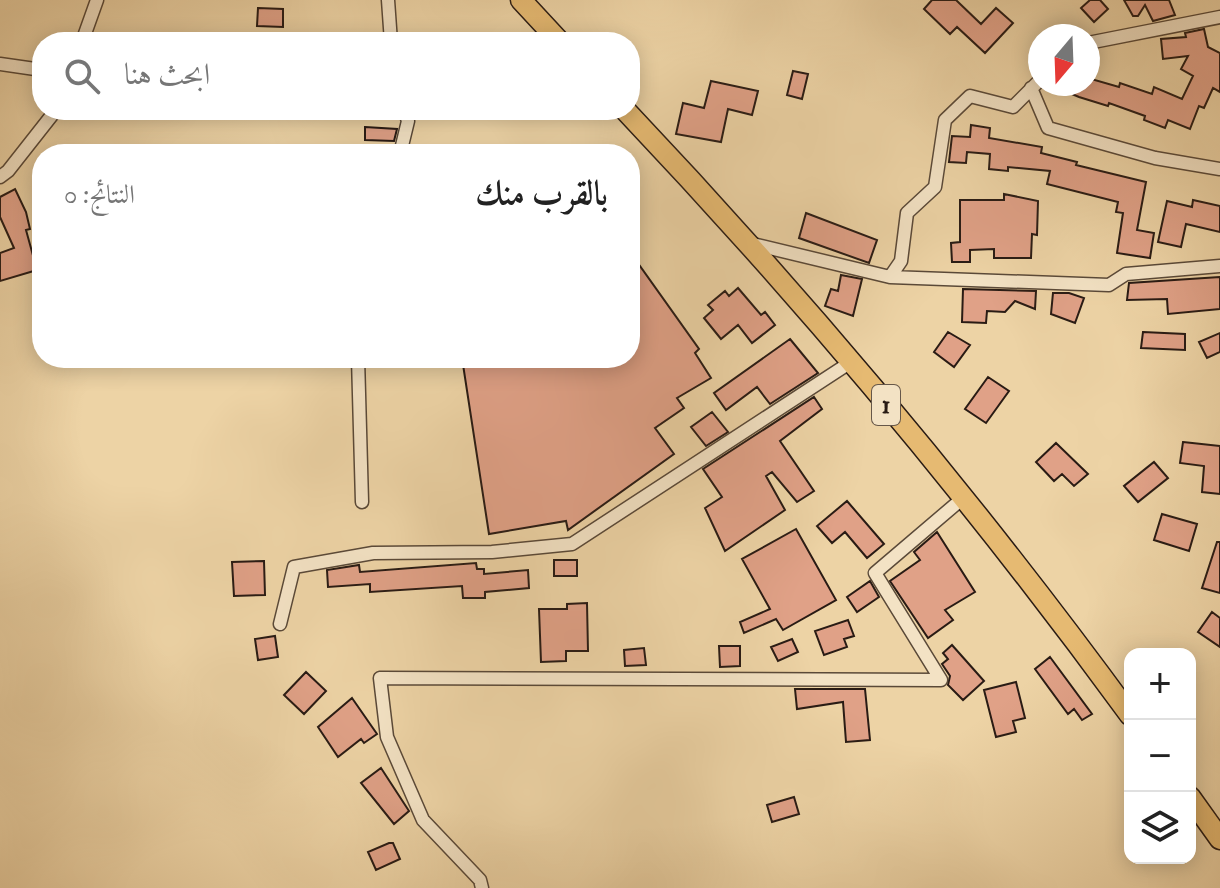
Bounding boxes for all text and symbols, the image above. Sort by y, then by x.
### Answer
north arrow [1028,24,1100,96]
search box [32,32,640,120]
icon: search [60,54,104,98]
text: ابحث هنا [124,56,210,93]
text: بالقرب منك [475,172,608,215]
text: النتائج: 0 [64,179,135,211]
road number: 1 [872,385,900,425]
map controls [1124,648,1196,864]
button: + [1124,648,1196,720]
button: − [1124,720,1196,792]
button: layers [1124,792,1196,864]

